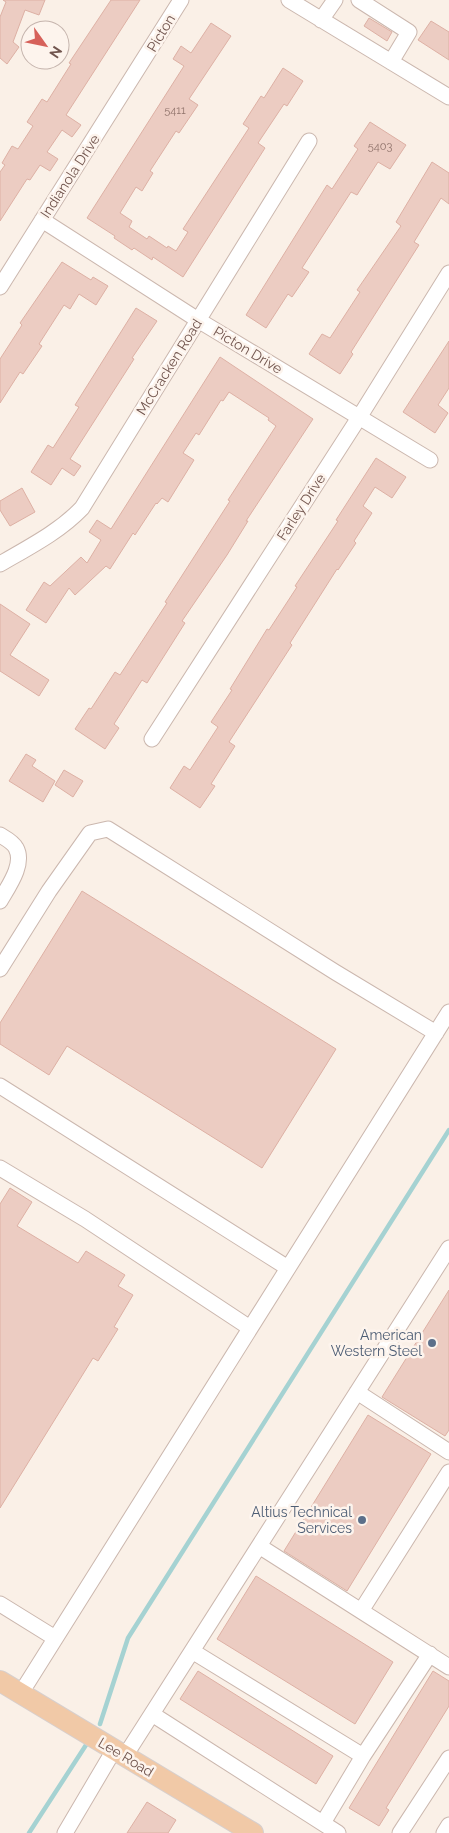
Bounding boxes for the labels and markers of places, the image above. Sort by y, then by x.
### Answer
place label: American Western Steel [331,1327,422,1359]
marker: American Western Steel [426,1337,438,1349]
place label: Altius Technical Services [251,1504,352,1536]
marker: Altius Technical Services [356,1514,368,1526]

